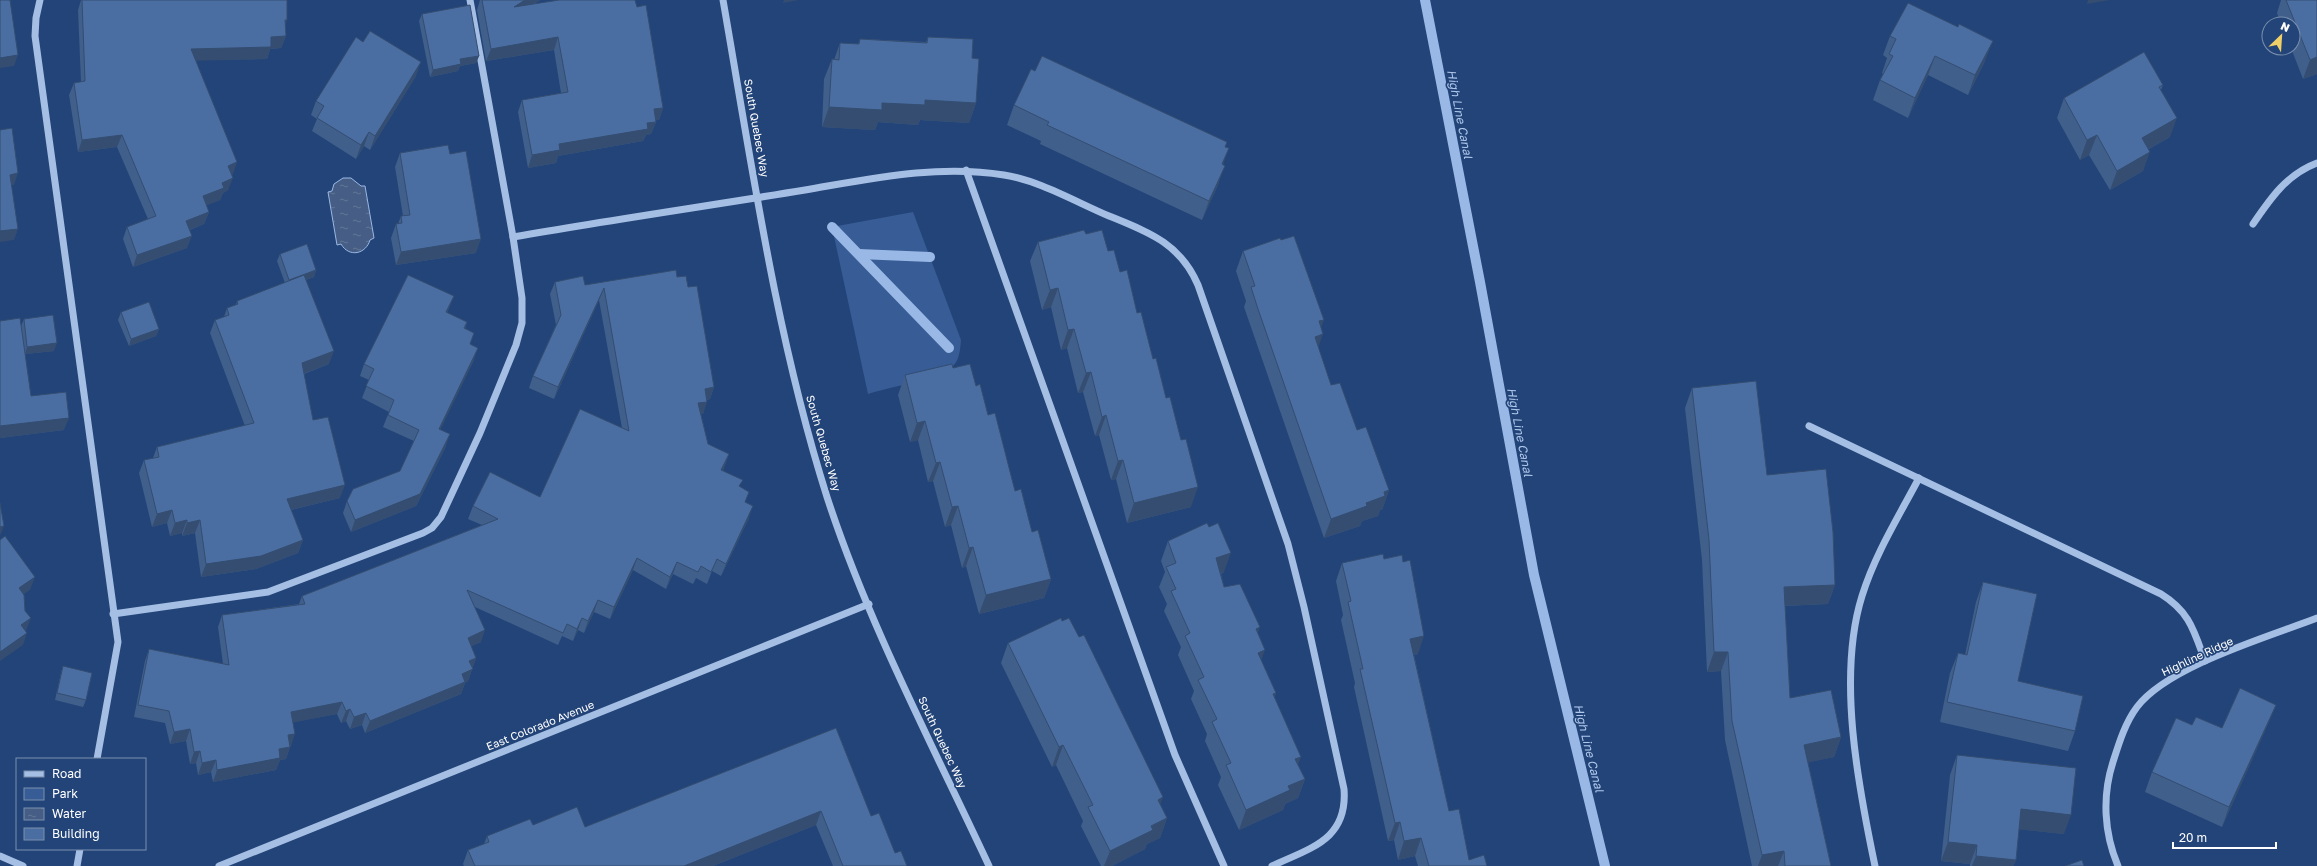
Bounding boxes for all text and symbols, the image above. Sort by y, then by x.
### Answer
north arrow [2261,16,2301,56]
text: N [2279,19,2292,34]
water label: High Line Canal [1444,68,1476,161]
street label: South Quebec Way [742,78,772,178]
water label: High Line Canal [1504,386,1536,479]
street label: South Quebec Way [804,393,844,493]
street label: Highline Ridge [2159,634,2235,678]
street label: South Quebec Way [916,694,970,790]
street label: East Colorado Avenue [484,697,596,753]
water label: High Line Canal [1571,702,1607,795]
legend [16,758,146,850]
text: Road [52,766,81,781]
text: Park [52,786,78,801]
text: Water [52,806,86,821]
scale bar [2173,824,2276,850]
text: Building [52,826,100,841]
text: 20 m [2179,830,2207,845]

